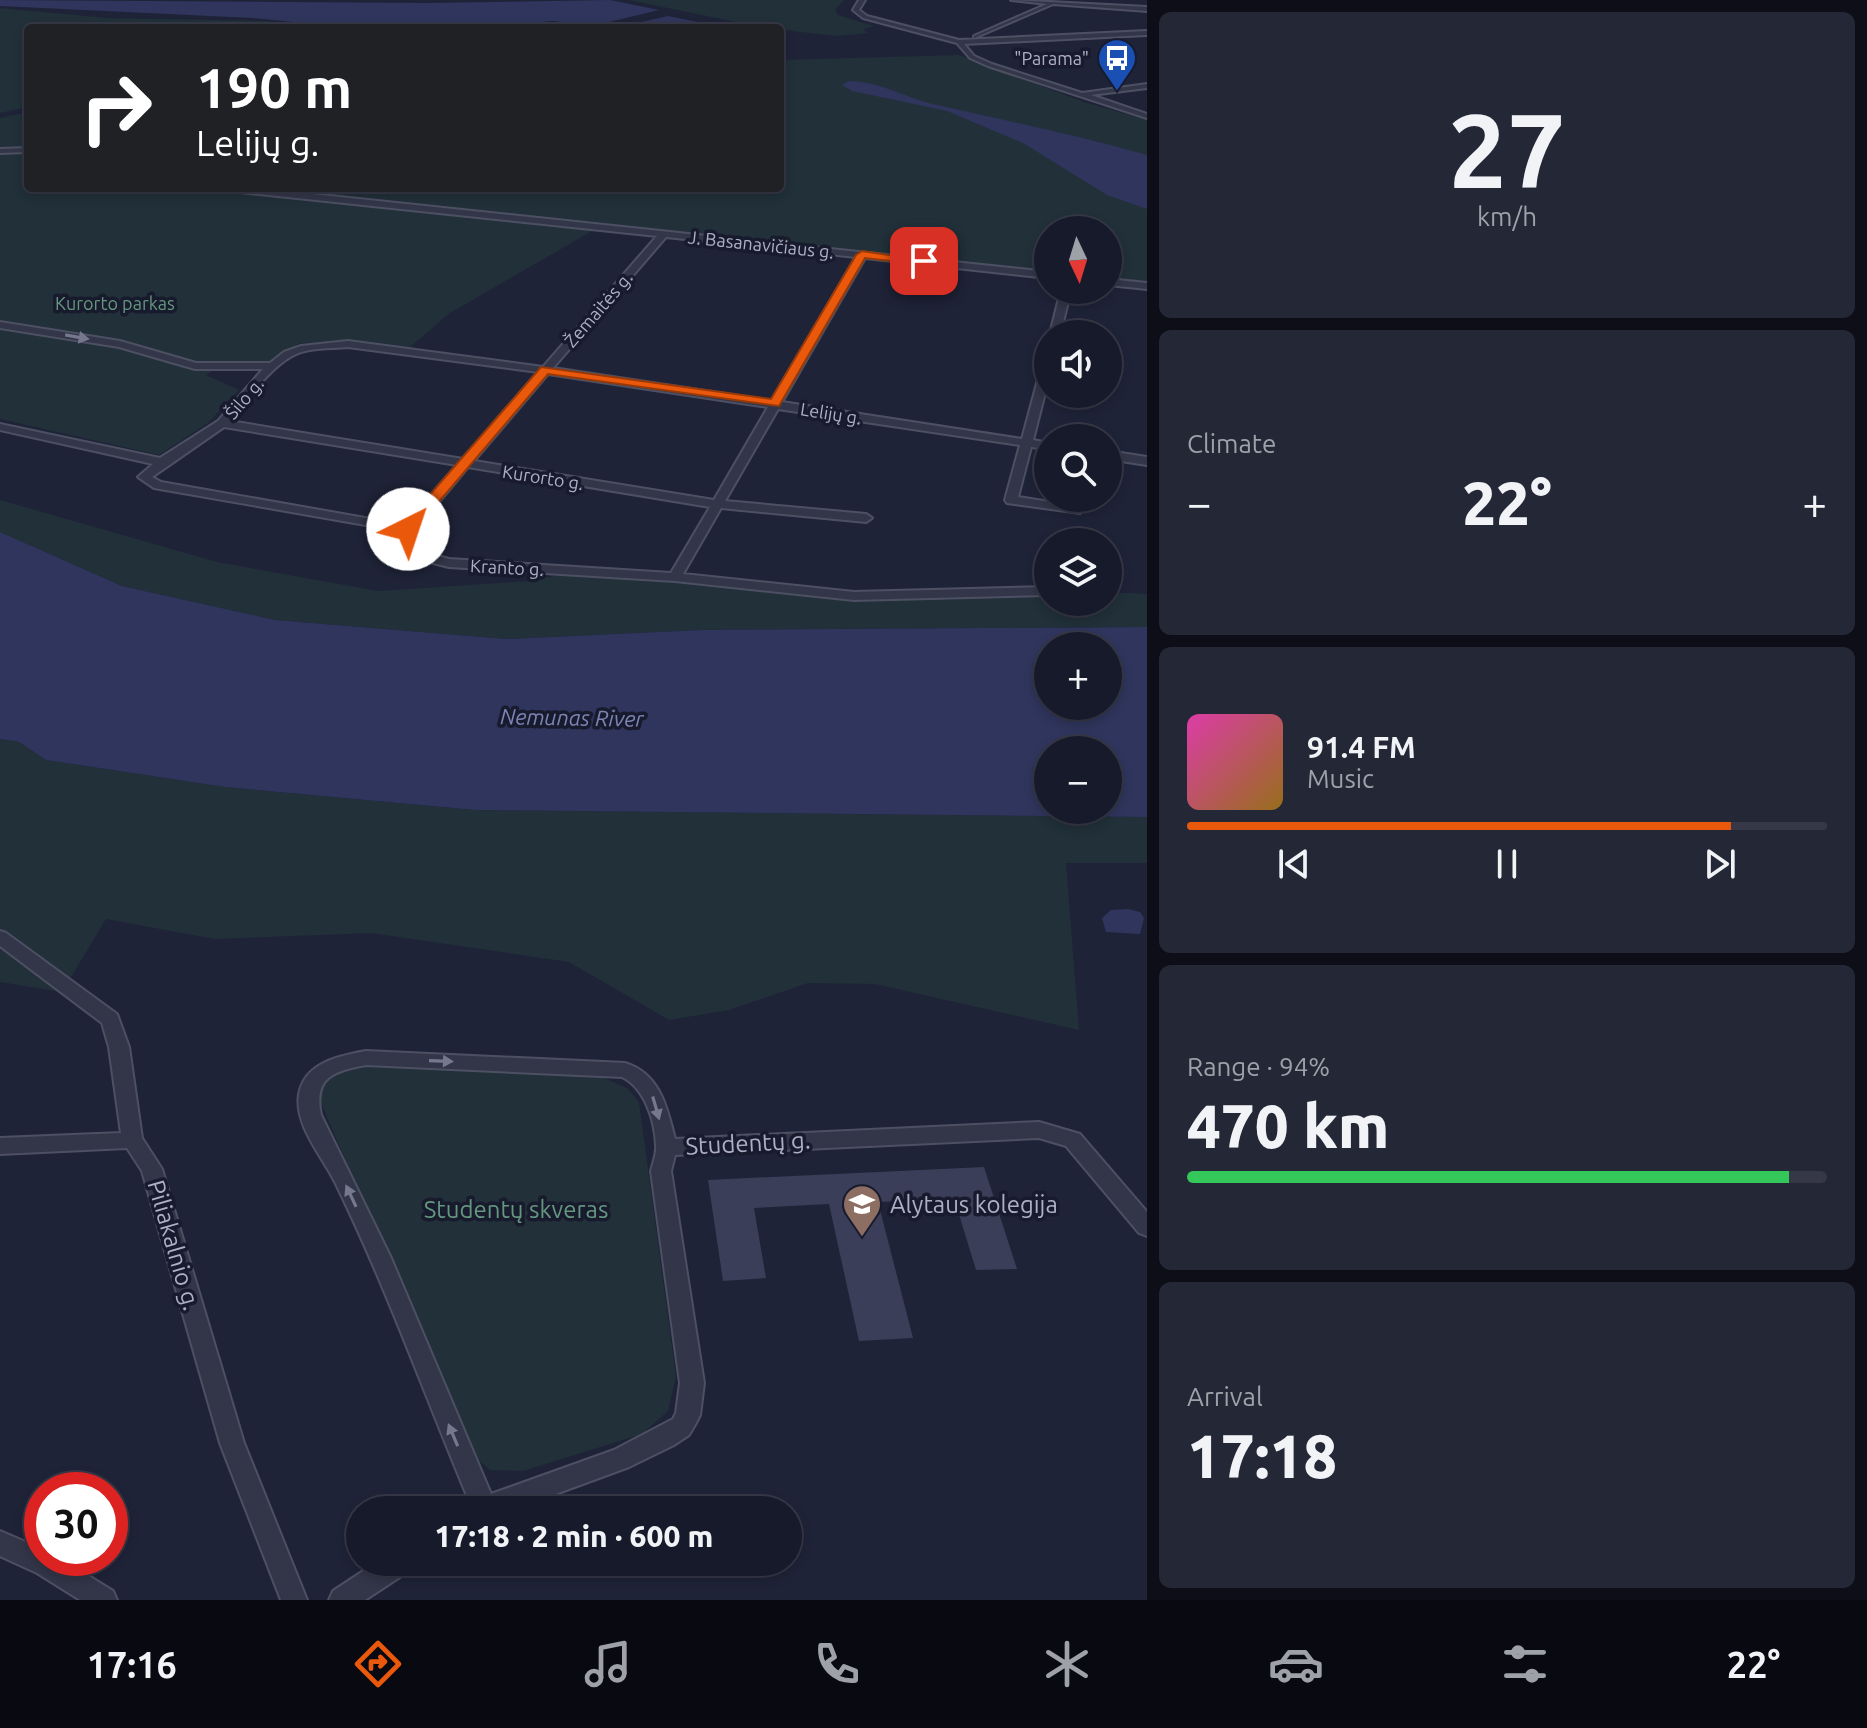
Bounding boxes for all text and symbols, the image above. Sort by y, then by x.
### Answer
bus stop icon: "Parama" [1096,37,1138,92]
place label: "Parama" [1014,48,1089,68]
icon: right [64,56,168,160]
text: 190 m [196,56,352,119]
text: 27 [1448,91,1566,208]
text: Lelijų g. [196,122,319,163]
text: km/h [1477,202,1537,231]
north arrow [1034,216,1122,304]
map controls [1034,216,1122,824]
street label: J. Basanavičiaus g. [687,226,835,262]
pin [890,227,958,295]
icon: arrive [902,239,946,283]
street label: Žemaitės g. [559,267,636,351]
park label: Kurorto parkas [55,293,175,313]
button: sound [1034,320,1122,408]
one-way arrow [65,331,90,344]
street label: Šilo g. [220,373,267,423]
street label: Lelijų g. [799,398,863,428]
button: search [1034,424,1122,512]
text: Climate [1187,429,1276,458]
street label: Kurorto g. [501,461,585,493]
text: 22° [1462,469,1552,536]
text: − [1187,478,1212,527]
text: + [1802,478,1827,527]
position arrow [366,487,450,571]
button: layers [1034,528,1122,616]
street label: Kranto g. [470,555,544,579]
button: + [1034,632,1122,720]
water label: Nemunas River [500,703,645,731]
text: 91.4 FM [1307,730,1416,764]
button: − [1034,736,1122,824]
text: Music [1307,764,1374,793]
icon: previous [1272,842,1316,886]
icon: pause [1485,842,1529,886]
icon: next [1698,842,1742,886]
text: Range · 94% [1187,1052,1330,1081]
one-way arrow [429,1054,454,1067]
text: 470 km [1187,1092,1389,1159]
one-way arrow [651,1096,663,1121]
street label: Studentų g. [685,1126,811,1160]
street label: Piliakalnio g. [143,1177,205,1313]
school or university icon: Alytaus kolegija [841,1183,883,1238]
one-way arrow [344,1184,358,1207]
place label: Alytaus kolegija [890,1191,1058,1218]
park label: Studentų skveras [424,1196,608,1223]
text: Arrival [1187,1382,1263,1411]
text: 17:18 [1187,1422,1337,1489]
one-way arrow [447,1423,460,1447]
speed limit sign: 30 [24,1472,128,1576]
text: 17:18 · 2 min · 600 m [435,1519,713,1553]
icon: directions [350,1636,406,1692]
icon: music [580,1636,636,1692]
icon: phone [809,1636,865,1692]
icon: climate [1039,1636,1095,1692]
icon: car [1268,1636,1324,1692]
icon: filters [1497,1636,1553,1692]
text: 17:16 [87,1644,177,1685]
text: 22° [1727,1644,1780,1685]

